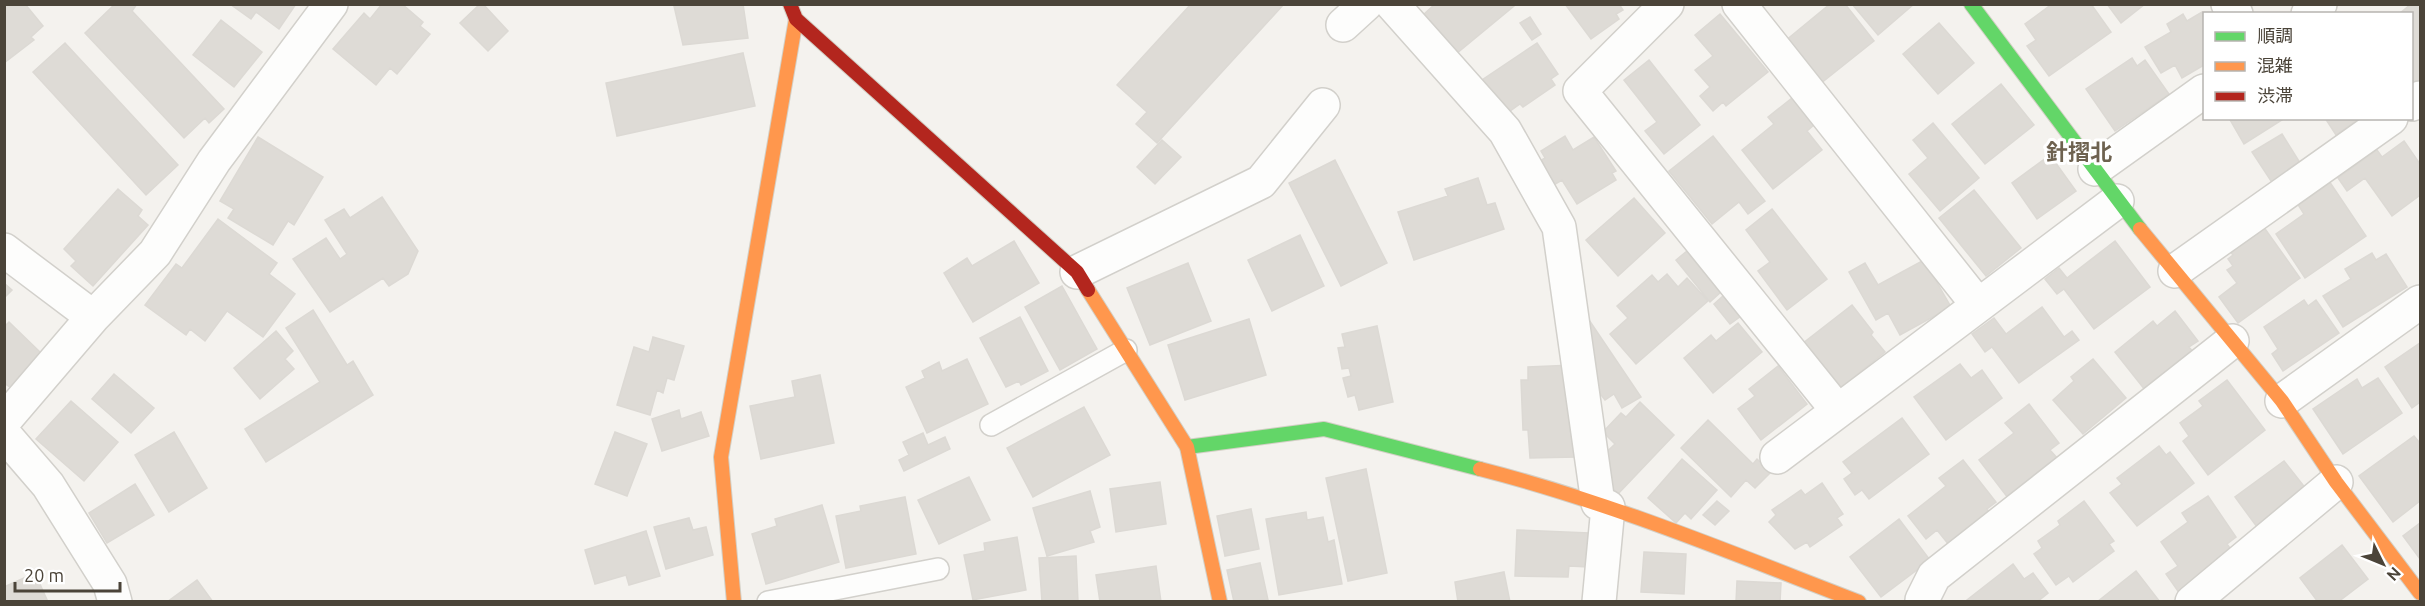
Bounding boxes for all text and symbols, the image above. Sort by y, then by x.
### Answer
legend [2203,12,2413,120]
text: 順調 [2257,25,2293,45]
text: 混雑 [2257,55,2293,75]
text: 渋滞 [2257,85,2293,105]
district label: 針摺北 [2046,139,2112,164]
north arrow [2353,534,2413,594]
scale bar [15,555,120,593]
text: N [2383,564,2405,585]
text: 20 m [24,565,64,585]

